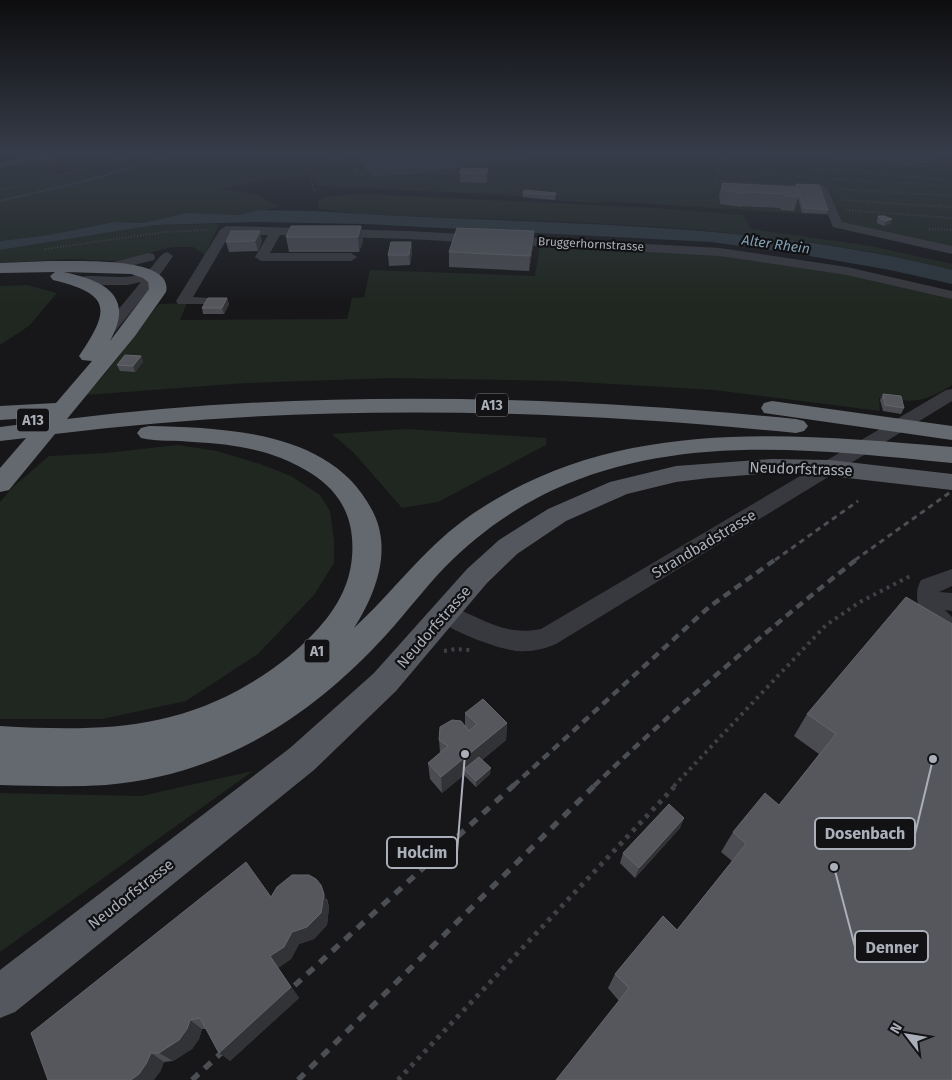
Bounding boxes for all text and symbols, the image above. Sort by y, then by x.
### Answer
water label: Alter Rhein [740,231,811,258]
street label: Bruggerhornstrasse [538,234,644,254]
road number: A13 [476,394,508,416]
road number: A13 [17,408,49,432]
street label: Neudorfstrasse [749,458,853,480]
street label: Strandbadstrasse [649,506,759,582]
street label: Neudorfstrasse [393,582,475,672]
road number: A1 [304,640,330,662]
callout: Dosenbach [815,818,915,849]
text: Dosenbach [825,824,905,843]
callout: Holcim [387,837,457,868]
text: Holcim [397,843,447,862]
street label: Neudorfstrasse [85,855,177,933]
callout: Denner [855,931,928,962]
text: Denner [866,938,919,957]
north arrow [882,1010,932,1060]
text: N [887,1020,906,1037]

